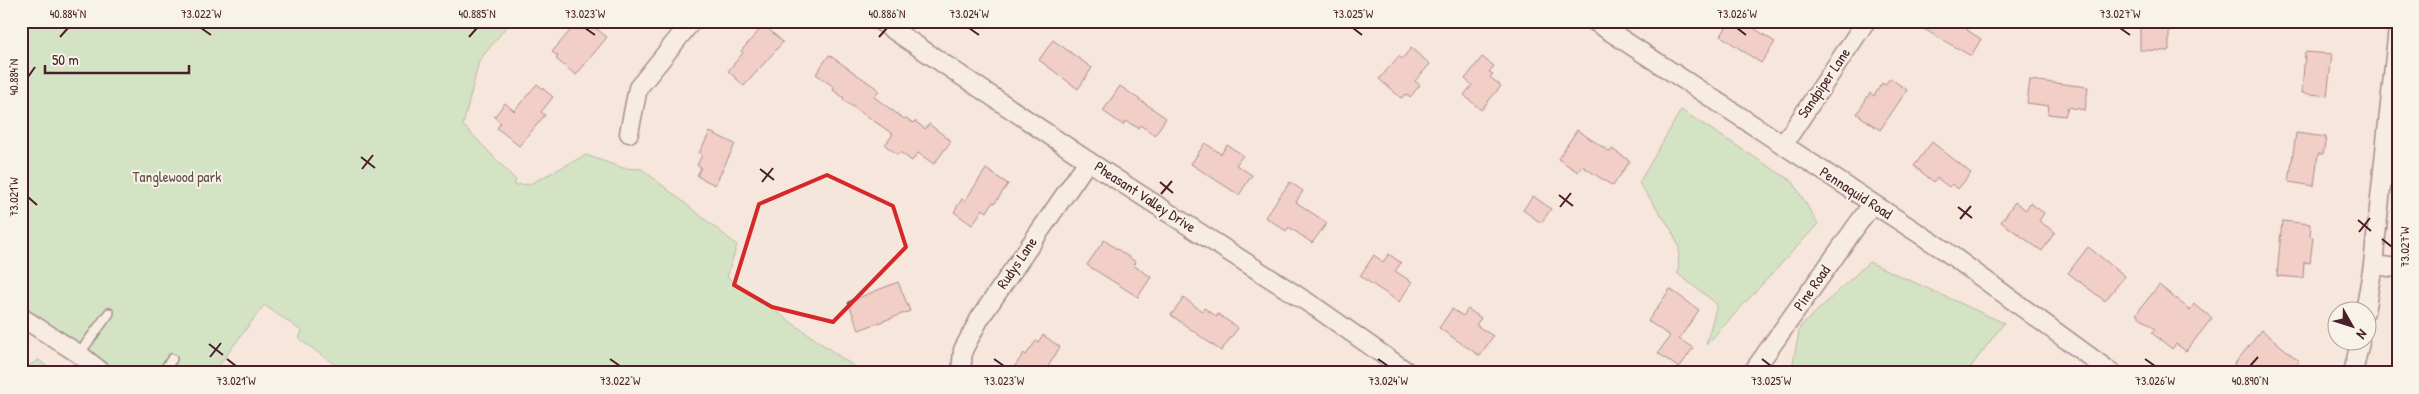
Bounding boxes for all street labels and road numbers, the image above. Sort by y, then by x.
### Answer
street label: Sandpiper Lane [1792,43,1855,122]
street label: Pheasant Valley Drive [1090,156,1200,237]
street label: Pennaquid Road [1816,161,1897,224]
street label: Rudys Lane [992,233,1042,293]
street label: Pine Road [1788,261,1835,315]

